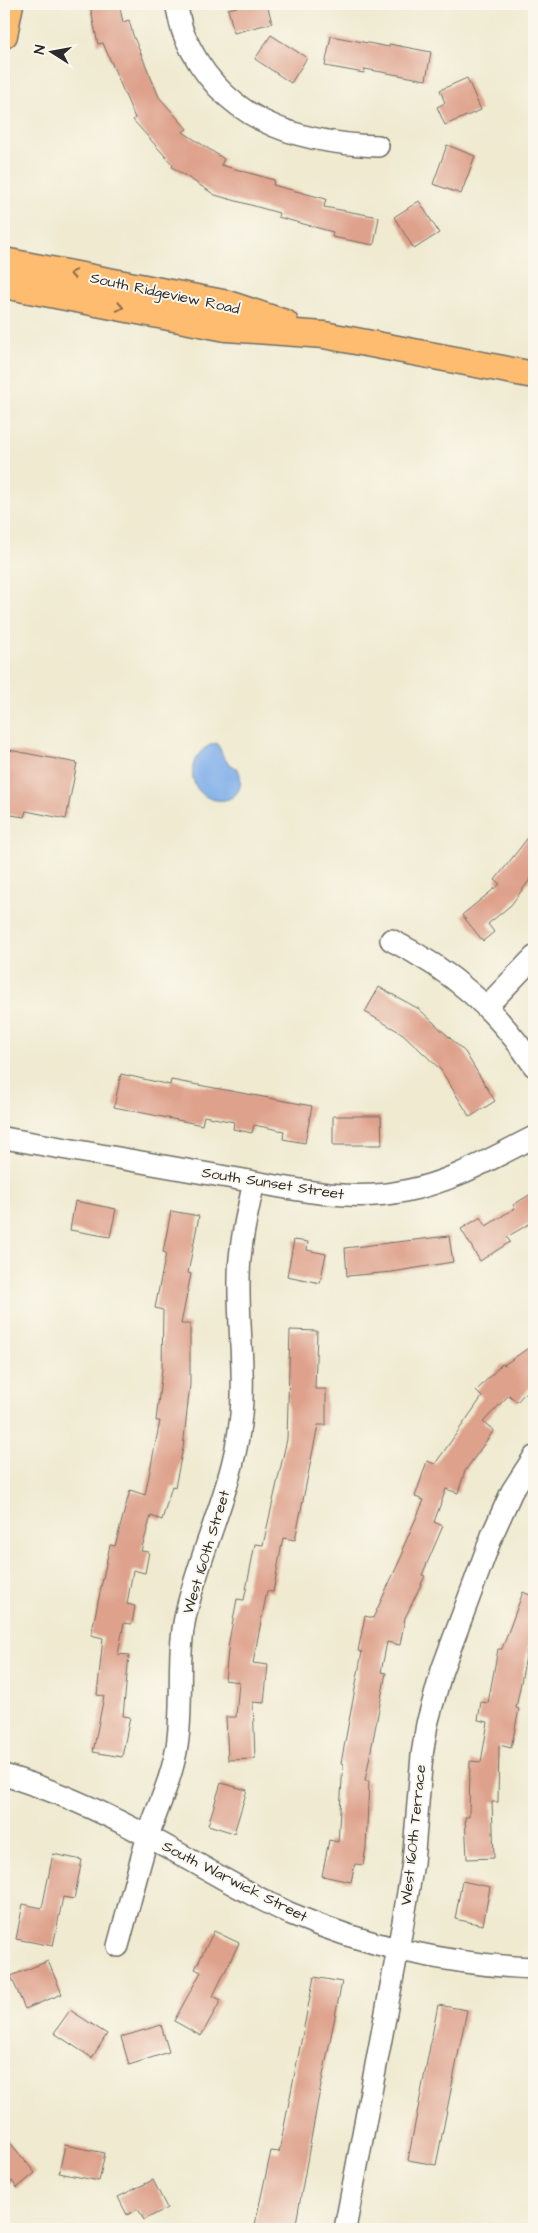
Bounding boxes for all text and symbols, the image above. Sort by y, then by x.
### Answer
north arrow [28,28,78,78]
text: N [30,43,51,56]
street label: South Ridgeview Road [88,267,242,321]
one-way arrow [68,270,77,280]
one-way arrow [116,302,125,312]
street label: South Sunset Street [200,1162,346,1205]
street label: West 160th Street [178,1488,235,1617]
street label: West 160th Terrace [396,1764,431,1906]
street label: South Warwick Street [158,1836,311,1927]

